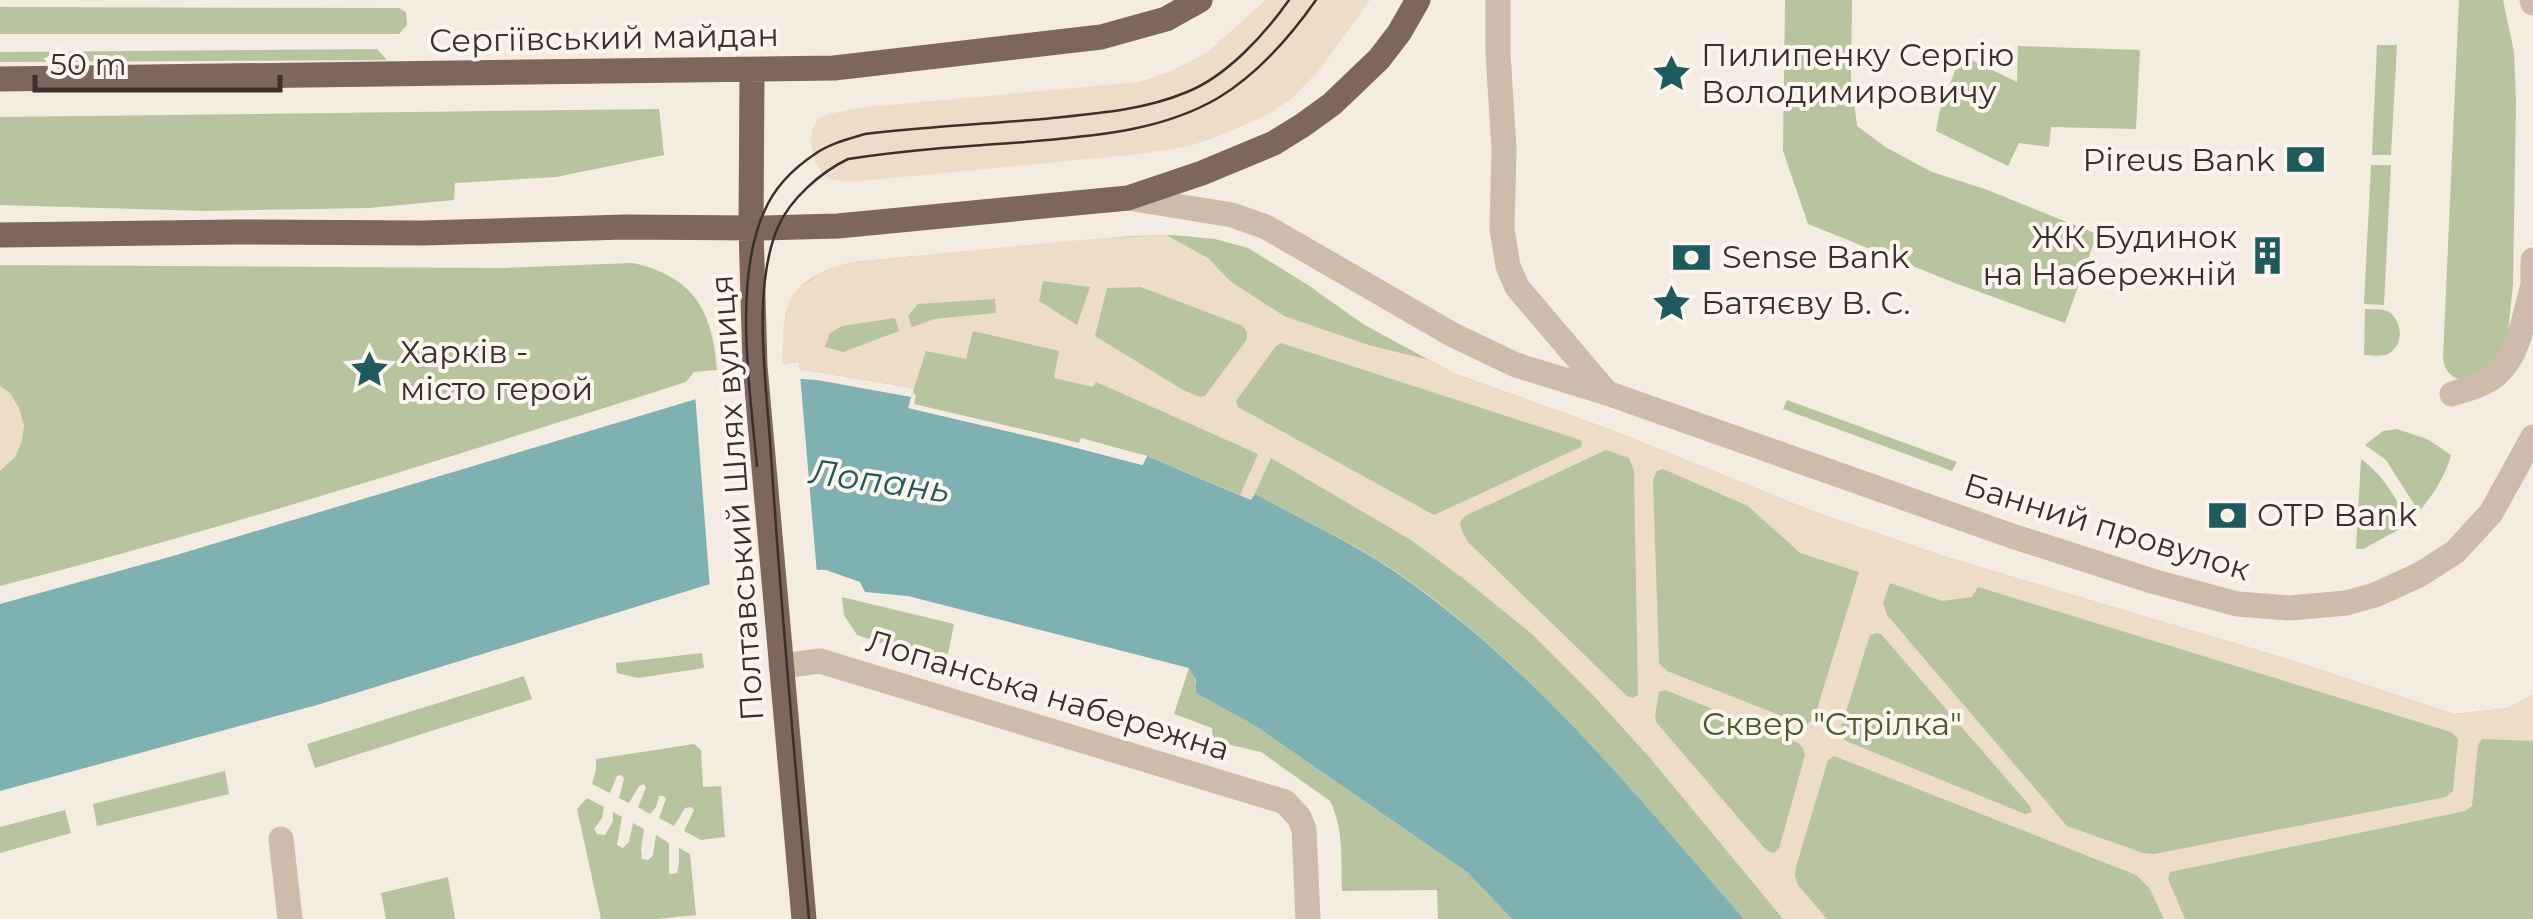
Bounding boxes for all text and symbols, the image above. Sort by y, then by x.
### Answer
street label: Сергіївський майдан [429,15,779,60]
scale bar [35,30,280,92]
place label: Пилипенку Сергію Володимировичу [1701,35,2014,111]
text: 50 m [50,46,127,83]
place icon: Пилипенку Сергію Володимировичу [1650,52,1692,94]
bank icon: Pireus Bank [2284,139,2326,181]
place label: Pireus Bank [2082,140,2275,179]
place label: ЖК Будинок на Набережній [1983,217,2237,293]
building icon: ЖК Будинок на Набережній [2246,234,2288,276]
bank icon: Sense Bank [1671,236,1713,278]
place label: Sense Bank [1722,237,1910,276]
street label: Полтавський Шлях вулиця [701,274,772,722]
place icon: Батяєву В. С. [1650,282,1692,324]
place label: Батяєву В. С. [1701,283,1910,322]
place label: Харків - місто герой [400,332,593,408]
place icon: Харків - місто герой [349,349,391,391]
water label: Лопань [805,449,953,512]
street label: Банний провулок [1959,464,2255,589]
bank icon: OTP Bank [2206,494,2248,536]
place label: OTP Bank [2257,495,2417,534]
street label: Лопанська набережна [862,621,1234,768]
park label: Сквер "Стрілка" [1702,704,1962,743]

